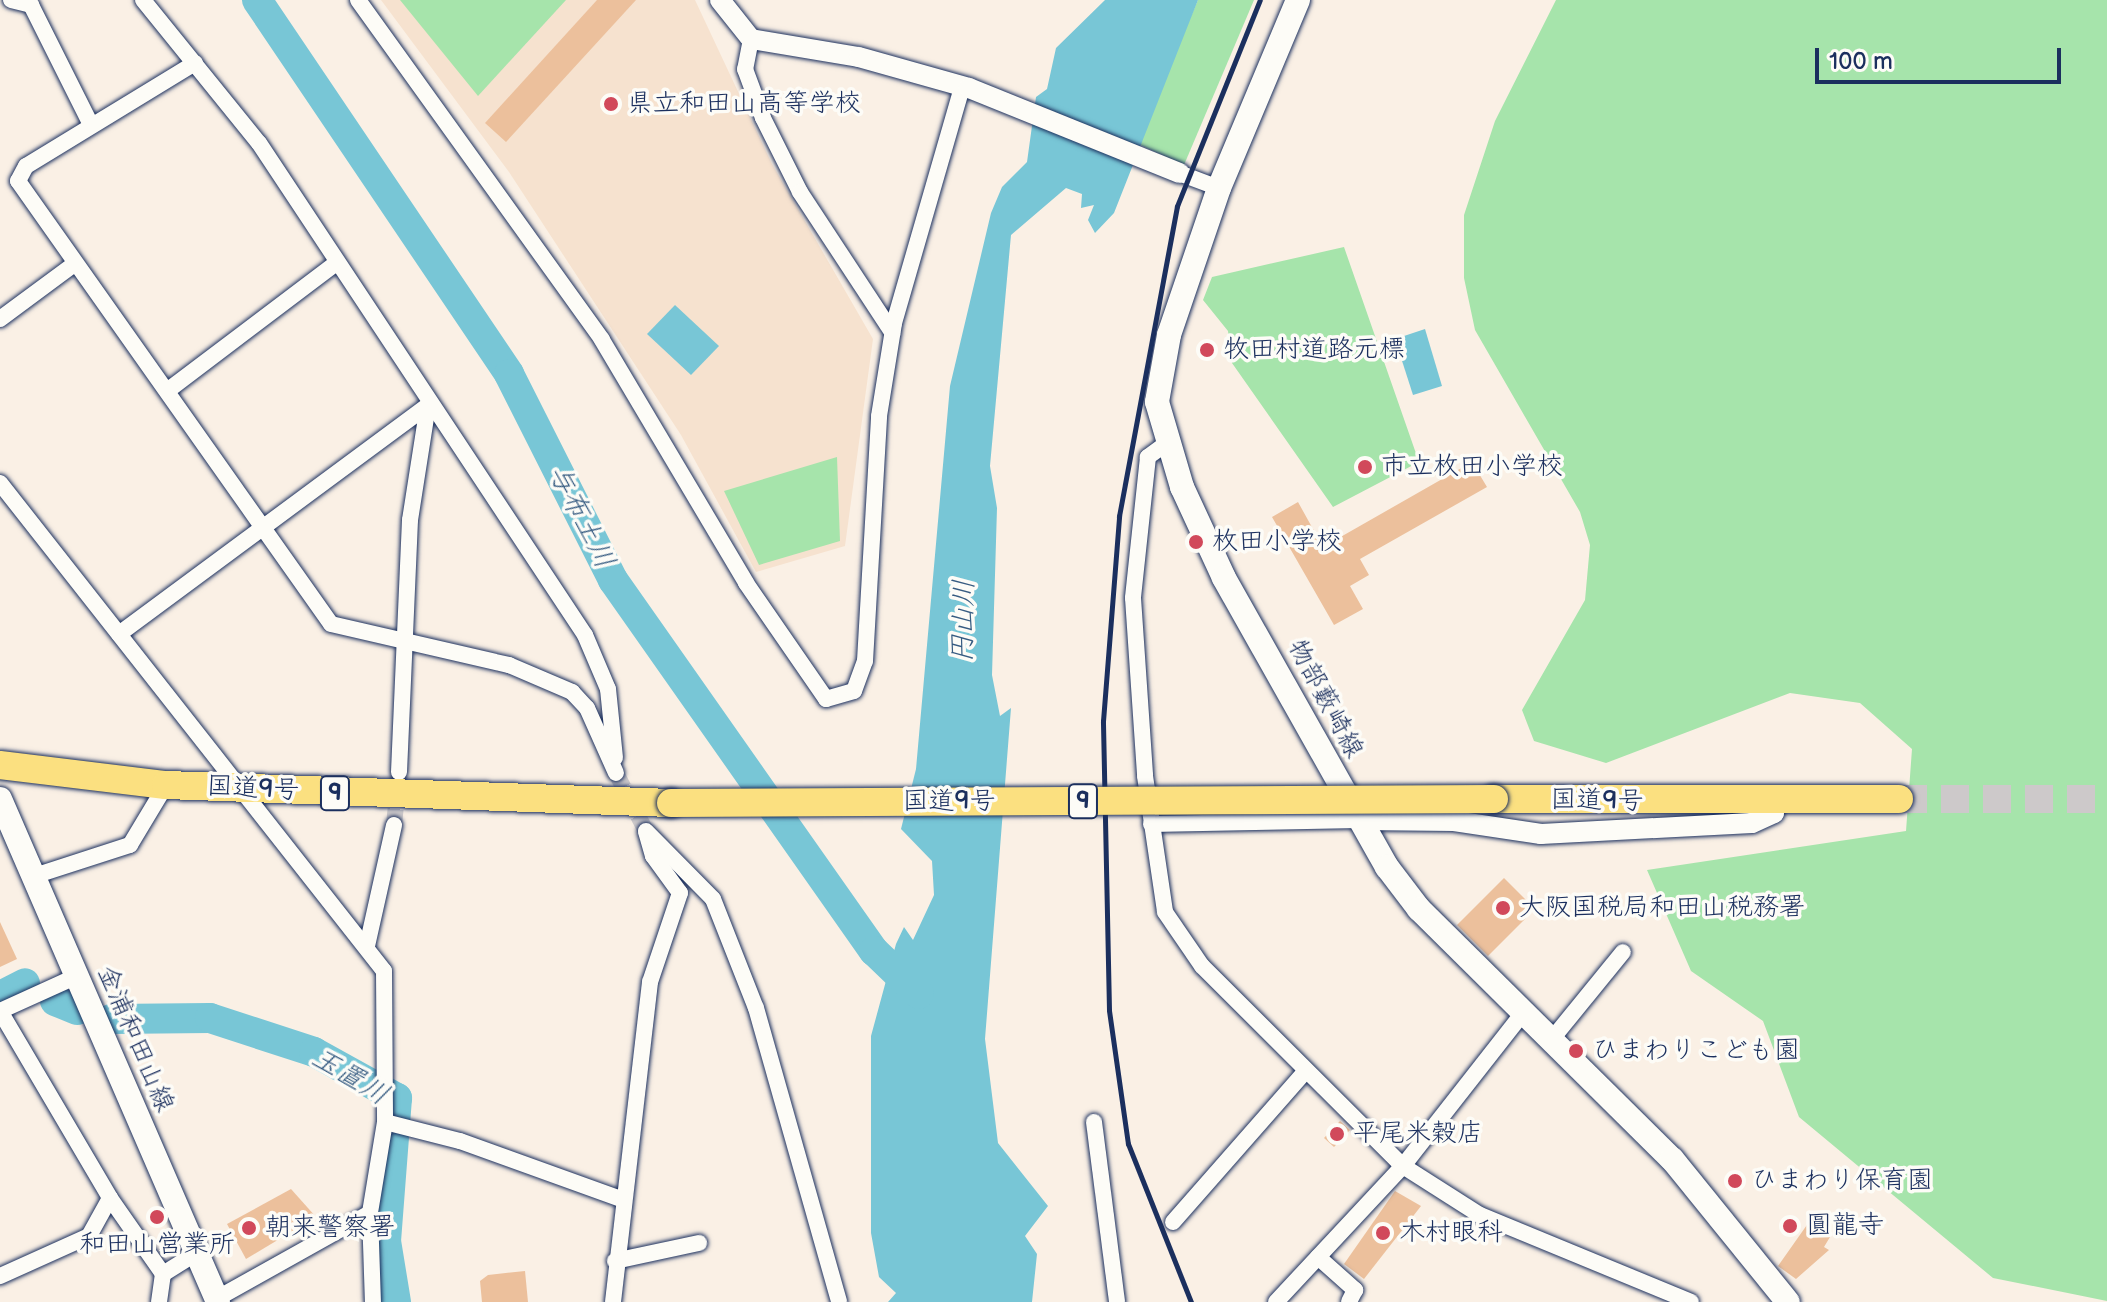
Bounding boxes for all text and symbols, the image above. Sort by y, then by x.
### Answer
scale bar [1819,32,2065,82]
text: 100 m [1829,47,1893,76]
place label: 県立和田山高等学校 [627,88,861,120]
marker: 県立和田山高等学校 [602,95,620,113]
place label: 牧田村道路元標 [1223,334,1405,366]
marker: 牧田村道路元標 [1198,341,1216,359]
place label: 市立枚田小学校 [1381,451,1563,483]
marker: 市立枚田小学校 [1356,458,1374,476]
water label: 与布土川 [541,459,621,575]
place label: 枚田小学校 [1212,526,1342,558]
marker: 枚田小学校 [1187,533,1205,551]
water label: 円山川 [946,579,982,663]
street label: 物部藪崎線 [1281,634,1369,764]
street label: 国道9号 [206,771,300,807]
road number: 9 [319,773,351,813]
road number: 9 [1067,781,1099,821]
street label: 国道9号 [1550,785,1644,817]
street label: 国道9号 [902,786,996,818]
place label: 大阪国税局和田山税務署 [1519,892,1805,924]
marker: 大阪国税局和田山税務署 [1494,899,1512,917]
street label: 金浦和田山線 [90,961,180,1117]
place label: ひまわりこども園 [1592,1035,1800,1067]
water label: 玉置川 [305,1041,395,1113]
marker: ひまわりこども園 [1567,1042,1585,1060]
place label: 平尾米穀店 [1353,1118,1483,1150]
marker: 平尾米穀店 [1328,1125,1346,1143]
place label: ひまわり保育園 [1751,1165,1933,1197]
marker: ひまわり保育園 [1726,1172,1744,1190]
marker: 和田山営業所 [148,1208,166,1226]
place label: 圓龍寺 [1806,1210,1884,1242]
place label: 朝来警察署 [265,1212,395,1244]
place label: 木村眼科 [1399,1217,1503,1249]
marker: 圓龍寺 [1781,1217,1799,1235]
marker: 朝来警察署 [240,1219,258,1237]
marker: 木村眼科 [1374,1224,1392,1242]
place label: 和田山営業所 [79,1229,235,1261]

